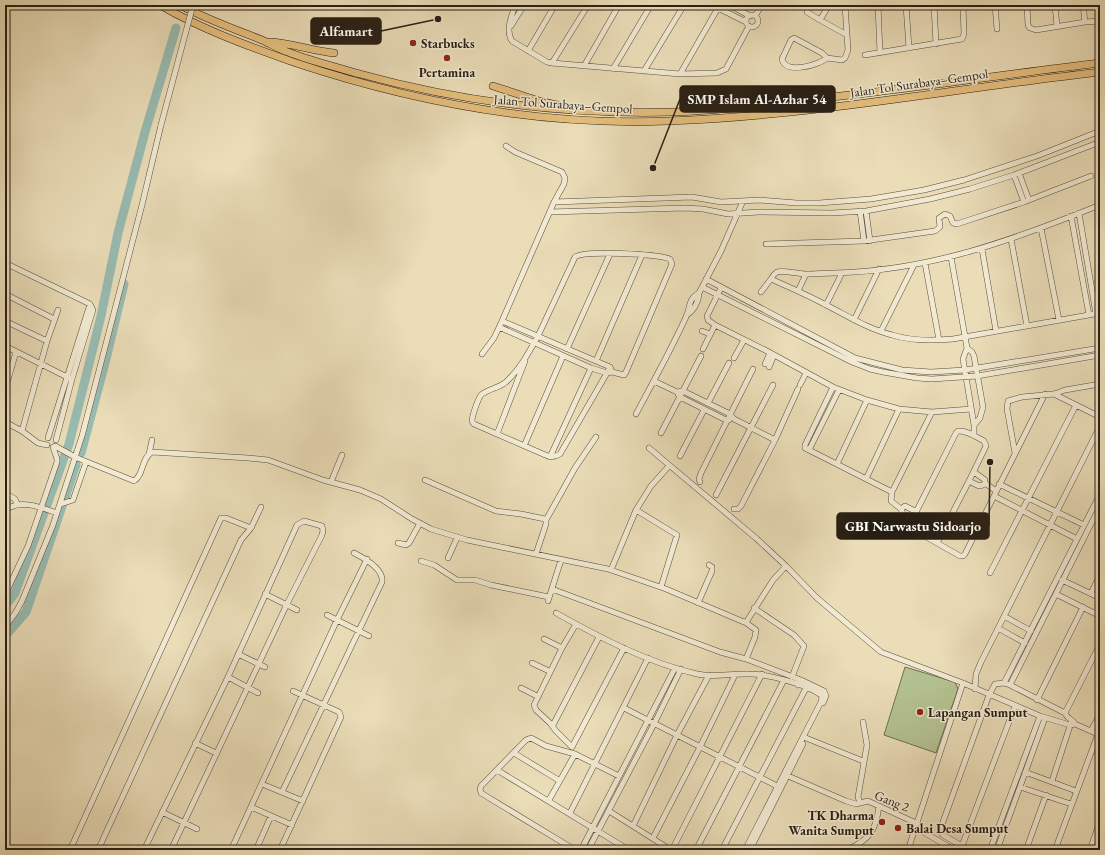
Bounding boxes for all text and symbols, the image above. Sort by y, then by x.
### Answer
callout: Alfamart [311,18,381,44]
text: Alfamart [318,22,373,40]
place label: Starbucks [421,35,475,52]
marker: Starbucks [408,38,418,48]
marker: Pertamina [442,53,452,63]
place label: Pertamina [419,64,475,81]
street label: Jalan Tol Surabaya–Gempol [848,65,989,101]
callout: SMP Islam Al-Azhar 54 [680,86,835,112]
text: SMP Islam Al-Azhar 54 [688,90,827,108]
street label: Jalan Tol Surabaya–Gempol [492,91,633,117]
callout: GBI Narwastu Sidoarjo [837,513,989,539]
text: GBI Narwastu Sidoarjo [845,517,981,535]
place label: Lapangan Sumput [928,704,1028,721]
marker: Lapangan Sumput [915,707,925,717]
street label: Gang 2 [872,786,913,816]
place label: TK Dharma Wanita Sumput [788,807,874,839]
marker: TK Dharma Wanita Sumput [877,817,887,827]
place label: Balai Desa Sumput [906,820,1008,837]
marker: Balai Desa Sumput [893,823,903,833]

